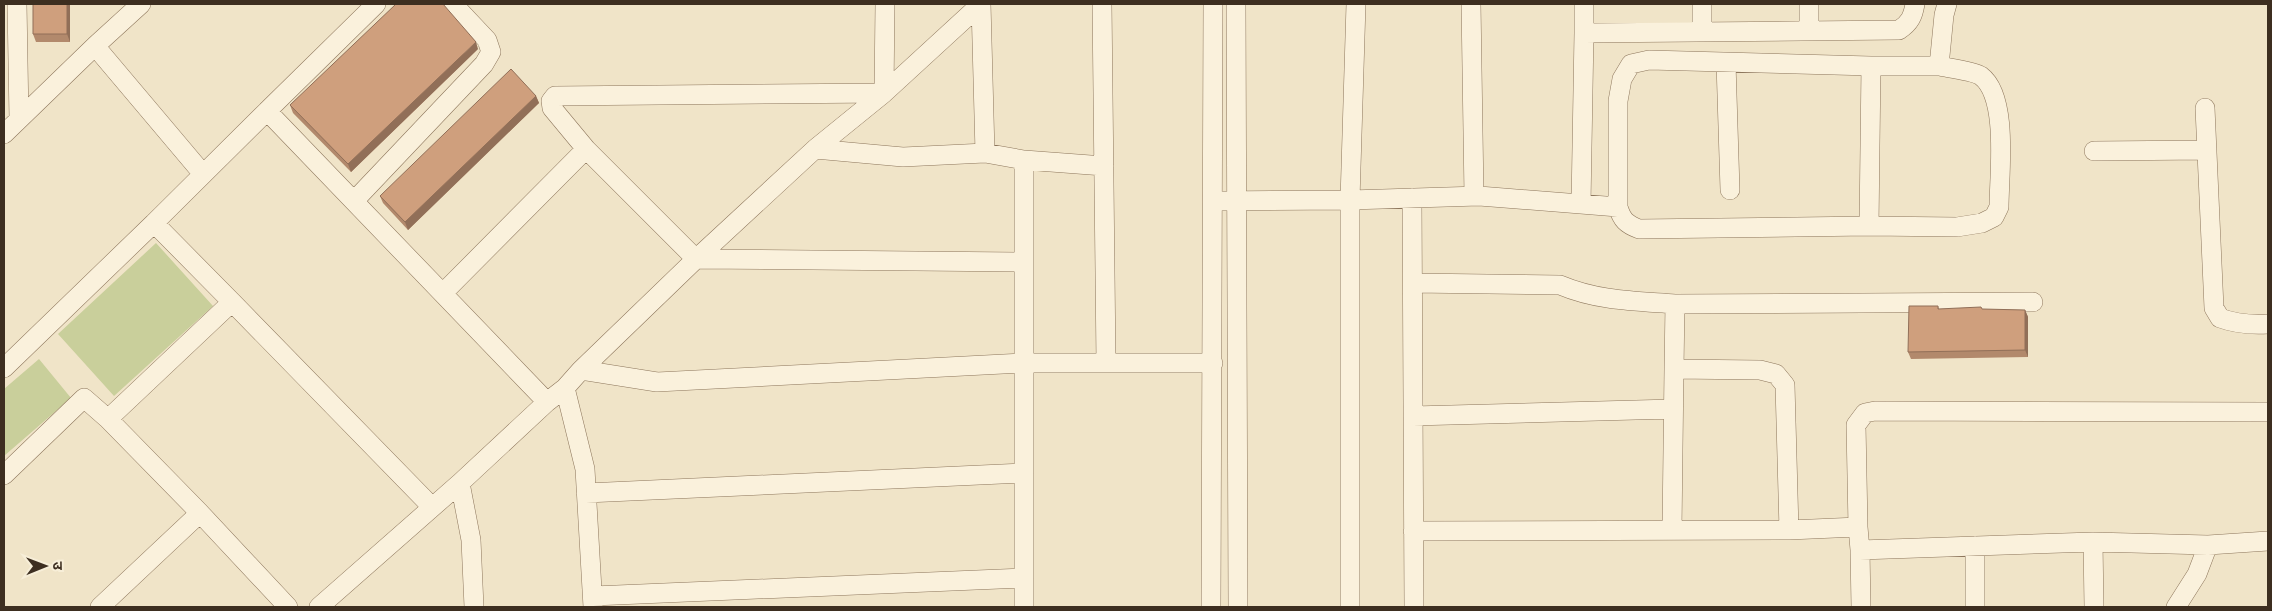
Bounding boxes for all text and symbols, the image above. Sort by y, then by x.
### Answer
north arrow [20,541,70,591]
text: उ [49,561,69,571]

